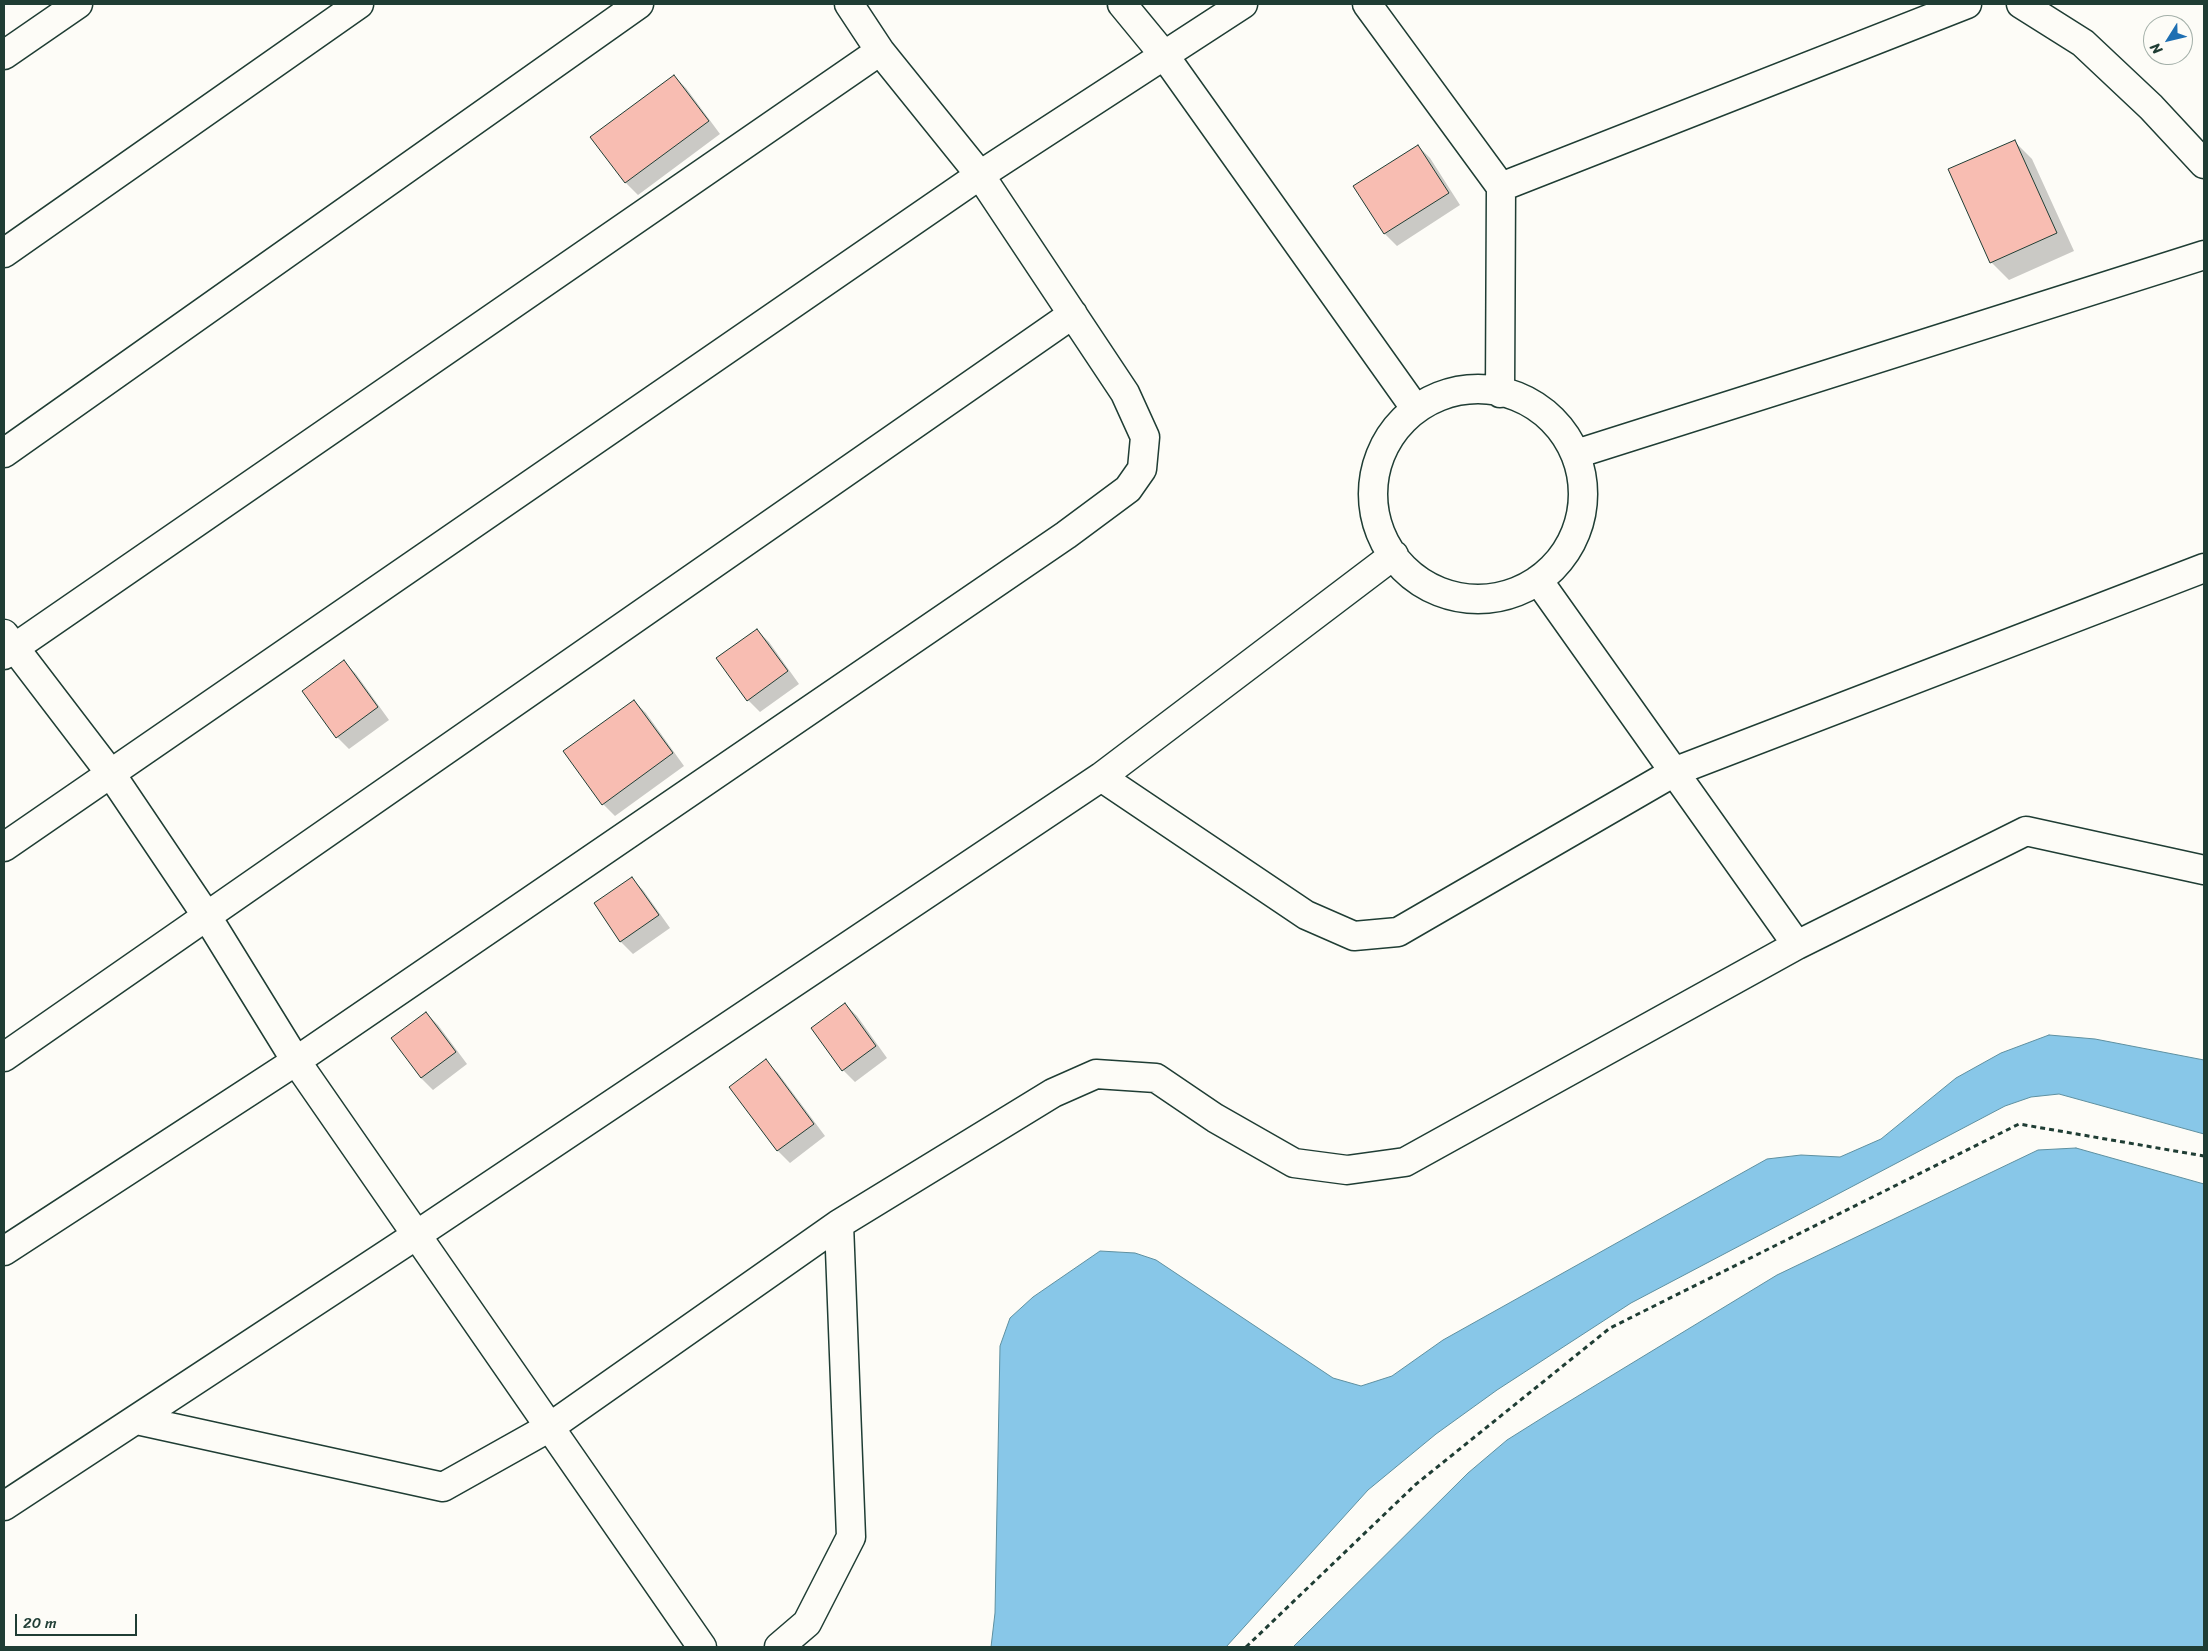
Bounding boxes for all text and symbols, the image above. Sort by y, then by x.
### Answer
north arrow [2143,15,2193,65]
text: N [2143,37,2169,60]
scale bar [18,1604,140,1636]
text: 20 m [23,1610,57,1636]

